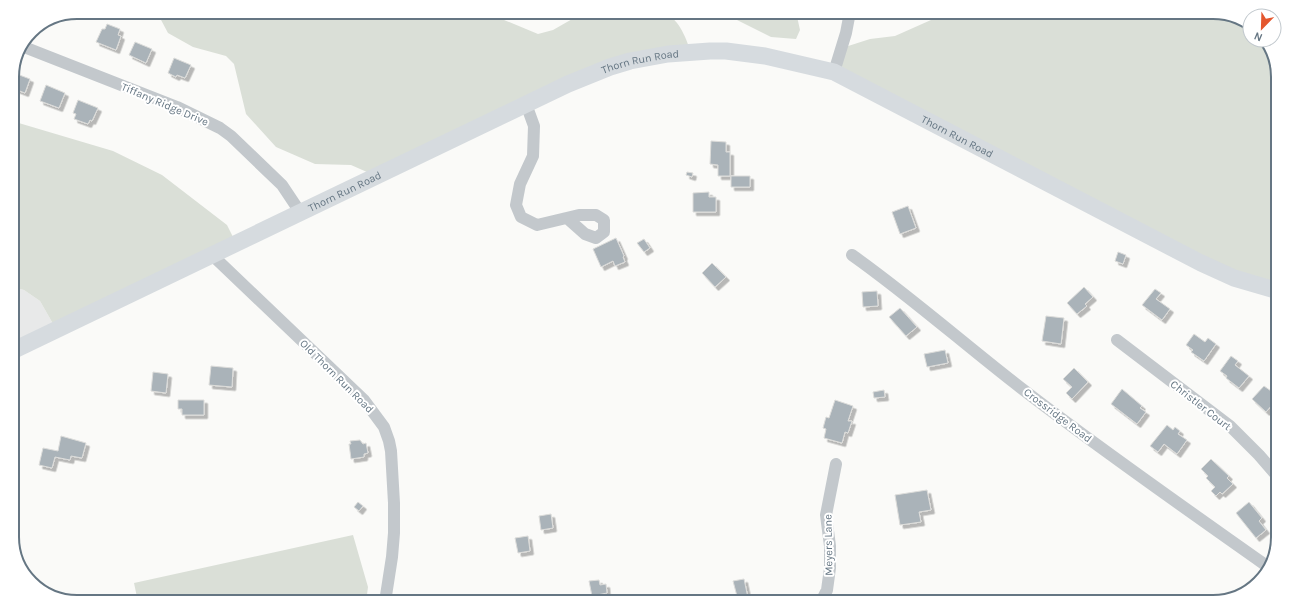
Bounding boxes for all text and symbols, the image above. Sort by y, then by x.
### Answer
north arrow [1242,8,1282,48]
text: N [1252,29,1264,44]
street label: Thorn Run Road [600,47,680,77]
street label: Tiffany Ridge Drive [119,80,211,129]
street label: Thorn Run Road [919,113,995,161]
street label: Thorn Run Road [306,169,383,215]
street label: Old Thorn Run Road [297,337,376,416]
street label: Christler Court [1168,378,1234,433]
street label: Crossridge Road [1021,386,1094,445]
street label: Meyers Lane [821,514,836,576]

